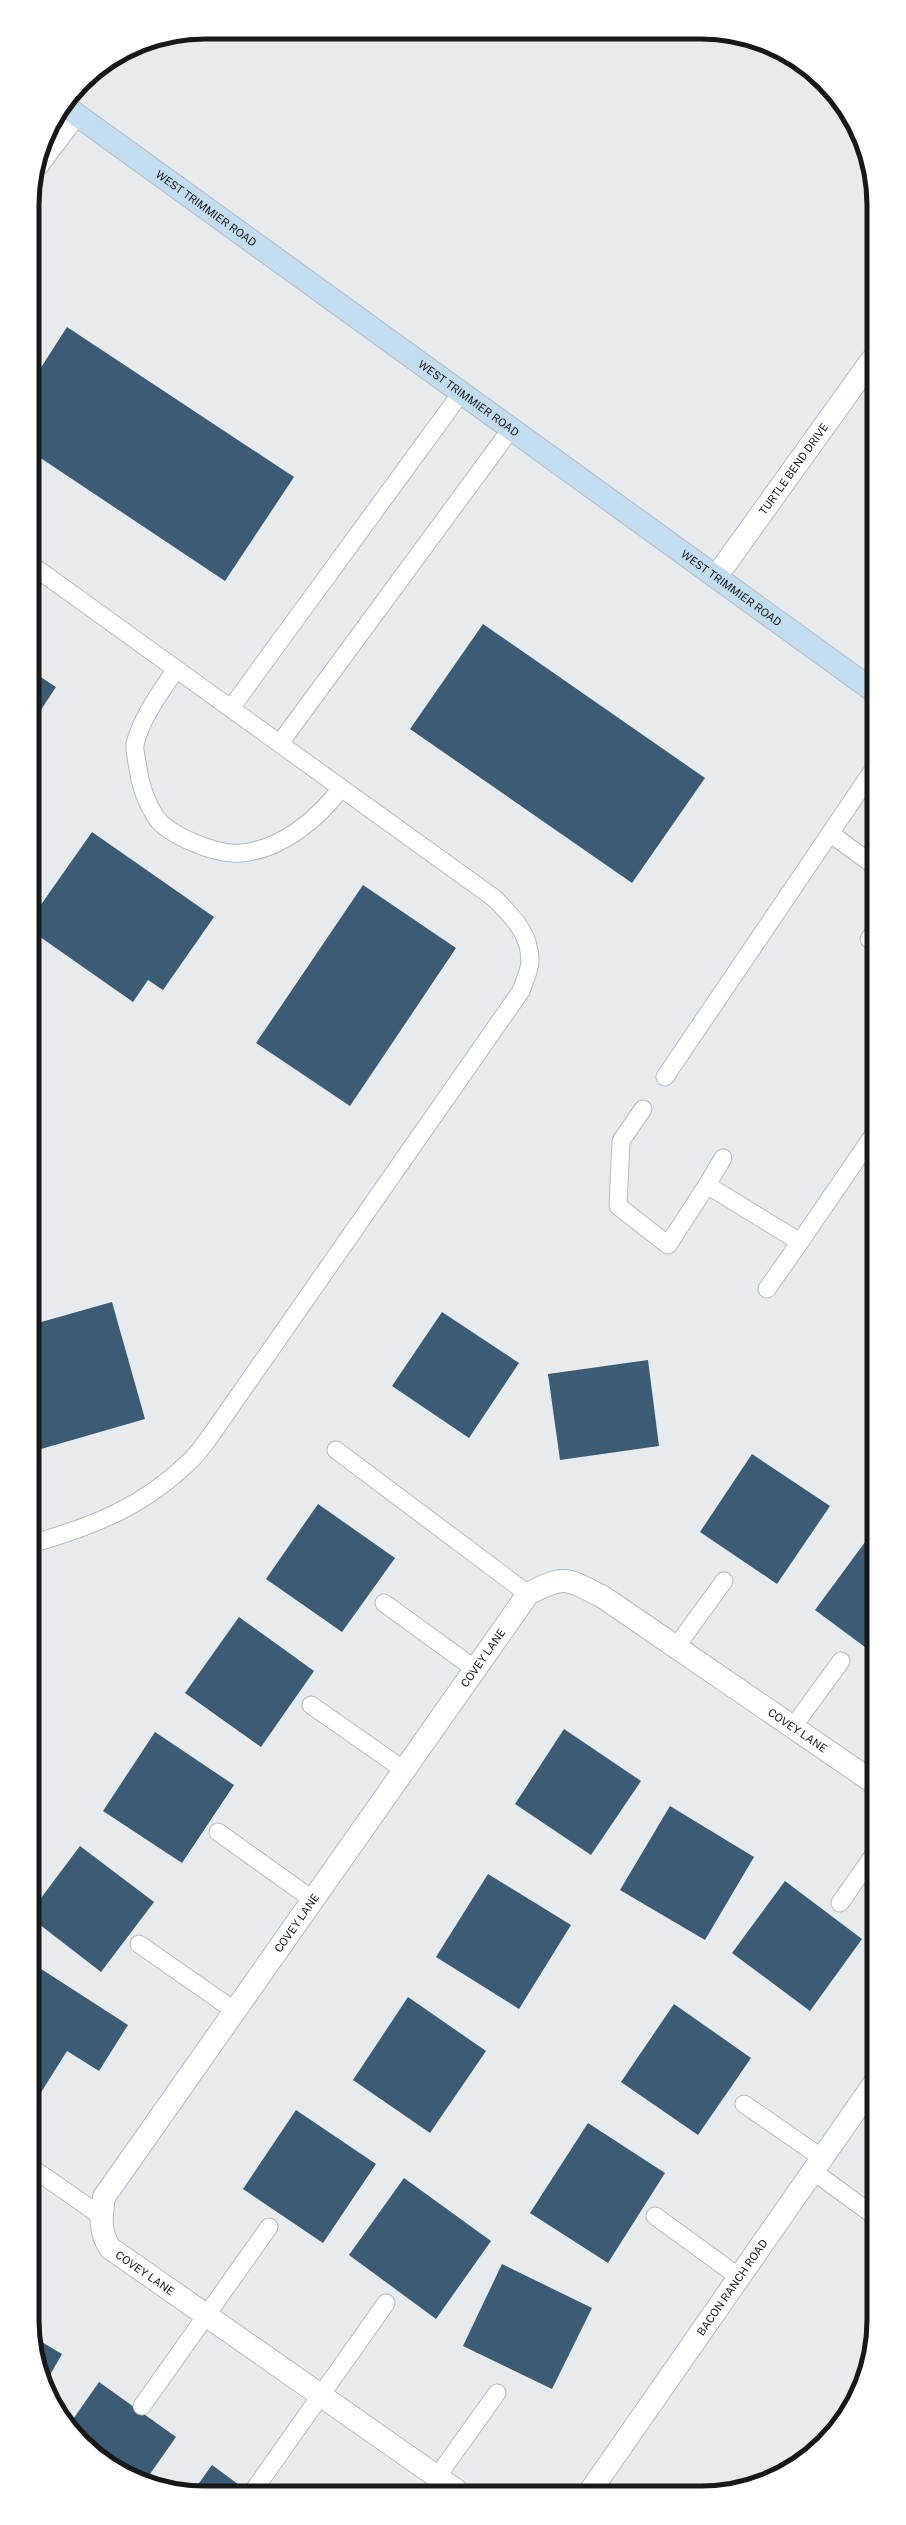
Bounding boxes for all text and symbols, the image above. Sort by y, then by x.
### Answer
street label: WEST TRIMMIER ROAD [154,168,259,249]
street label: WEST TRIMMIER ROAD [416,358,522,439]
street label: TURTLE BEND DRIVE [757,421,830,517]
street label: WEST TRIMMIER ROAD [679,548,784,629]
street label: COVEY LANE [458,1626,508,1689]
street label: COVEY LANE [766,1706,829,1755]
street label: COVEY LANE [272,1891,321,1954]
street label: BACON RANCH ROAD [695,2237,770,2338]
street label: COVEY LANE [113,2248,177,2298]

